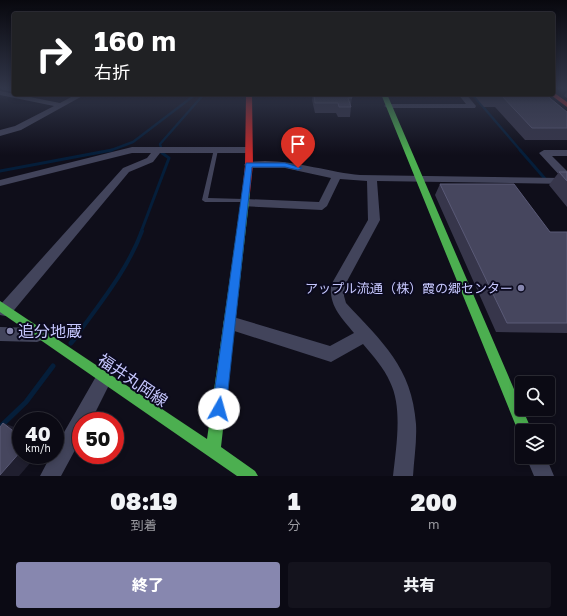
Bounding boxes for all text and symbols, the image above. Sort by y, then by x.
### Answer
text: 160 m [94,24,176,57]
icon: right [28,28,80,80]
text: 右折 [94,61,130,83]
pin [281,127,315,168]
icon: arrive [287,133,309,155]
place label: アップル流通（株）霞の郷センター [305,280,513,296]
marker: アップル流通（株）霞の郷センター [516,283,526,293]
place label: 追分地蔵 [18,321,82,341]
marker: 追分地蔵 [5,326,15,336]
street label: 福井丸岡線 [94,349,172,411]
map controls [515,376,555,464]
button: search [515,376,555,416]
position arrow [198,388,240,430]
speed limit sign: 50 [72,412,124,464]
text: 40 [25,421,51,445]
button: layers [515,424,555,464]
text: km/h [25,442,51,454]
text: 08:19 [110,486,178,515]
text: 1 [288,486,300,515]
text: 200 [411,487,457,516]
text: m [428,516,440,532]
text: 到着 [131,517,157,533]
text: 分 [288,517,301,533]
button: 終了 [16,562,280,608]
button: 共有 [288,562,551,608]

